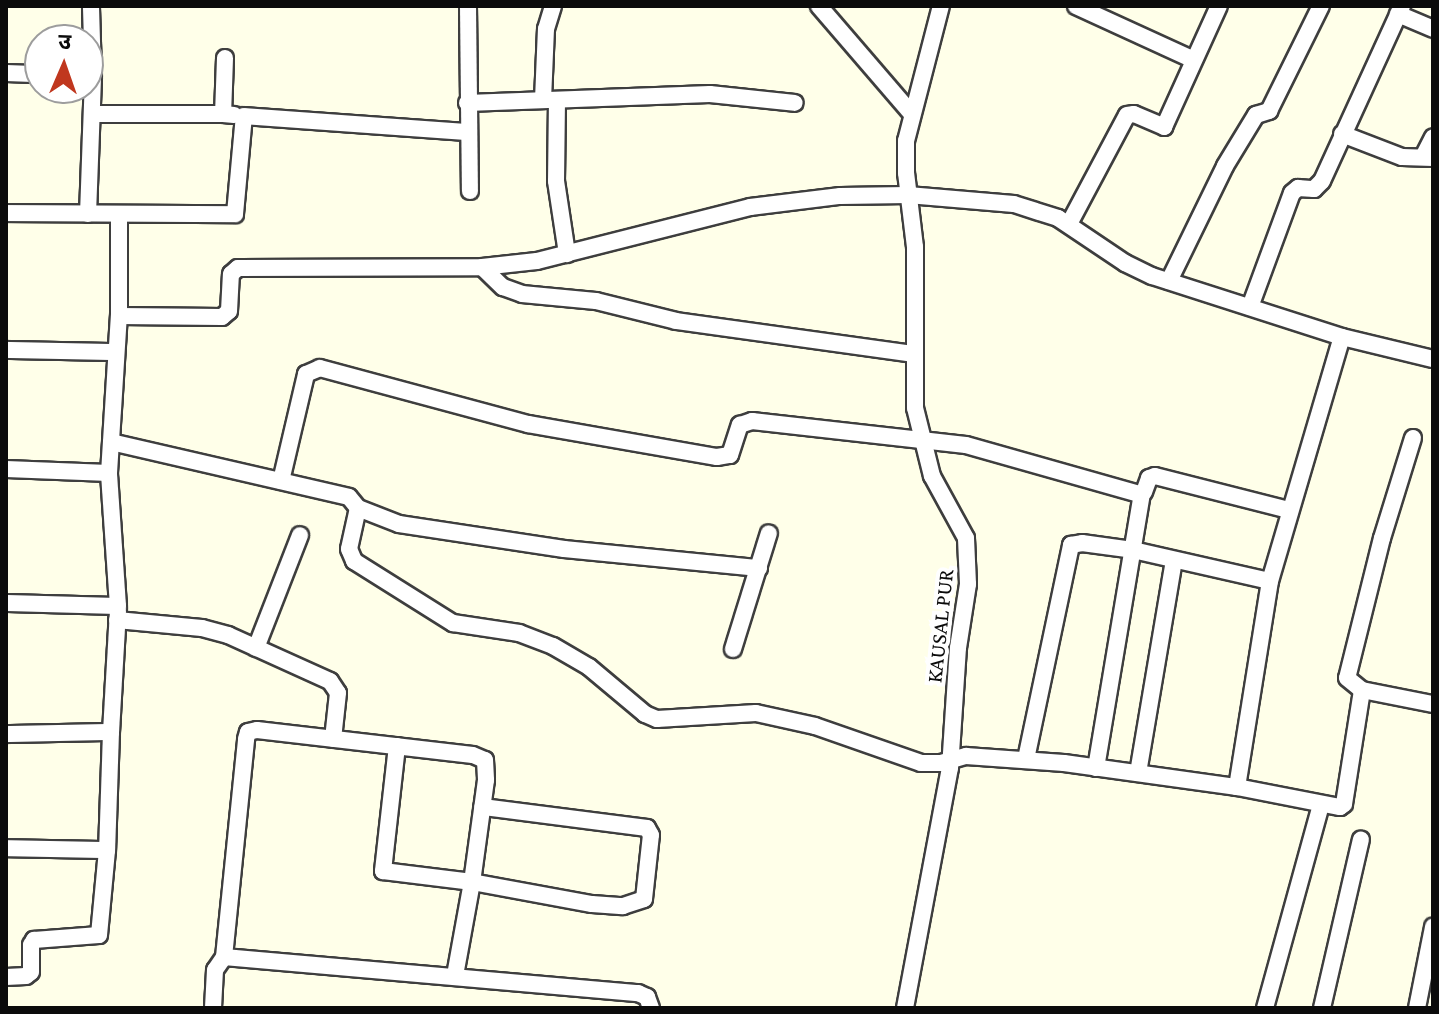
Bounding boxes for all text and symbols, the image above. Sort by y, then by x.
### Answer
north arrow [24,24,104,104]
text: उ [58,29,72,54]
street label: KAUSAL PUR [921,568,959,684]

